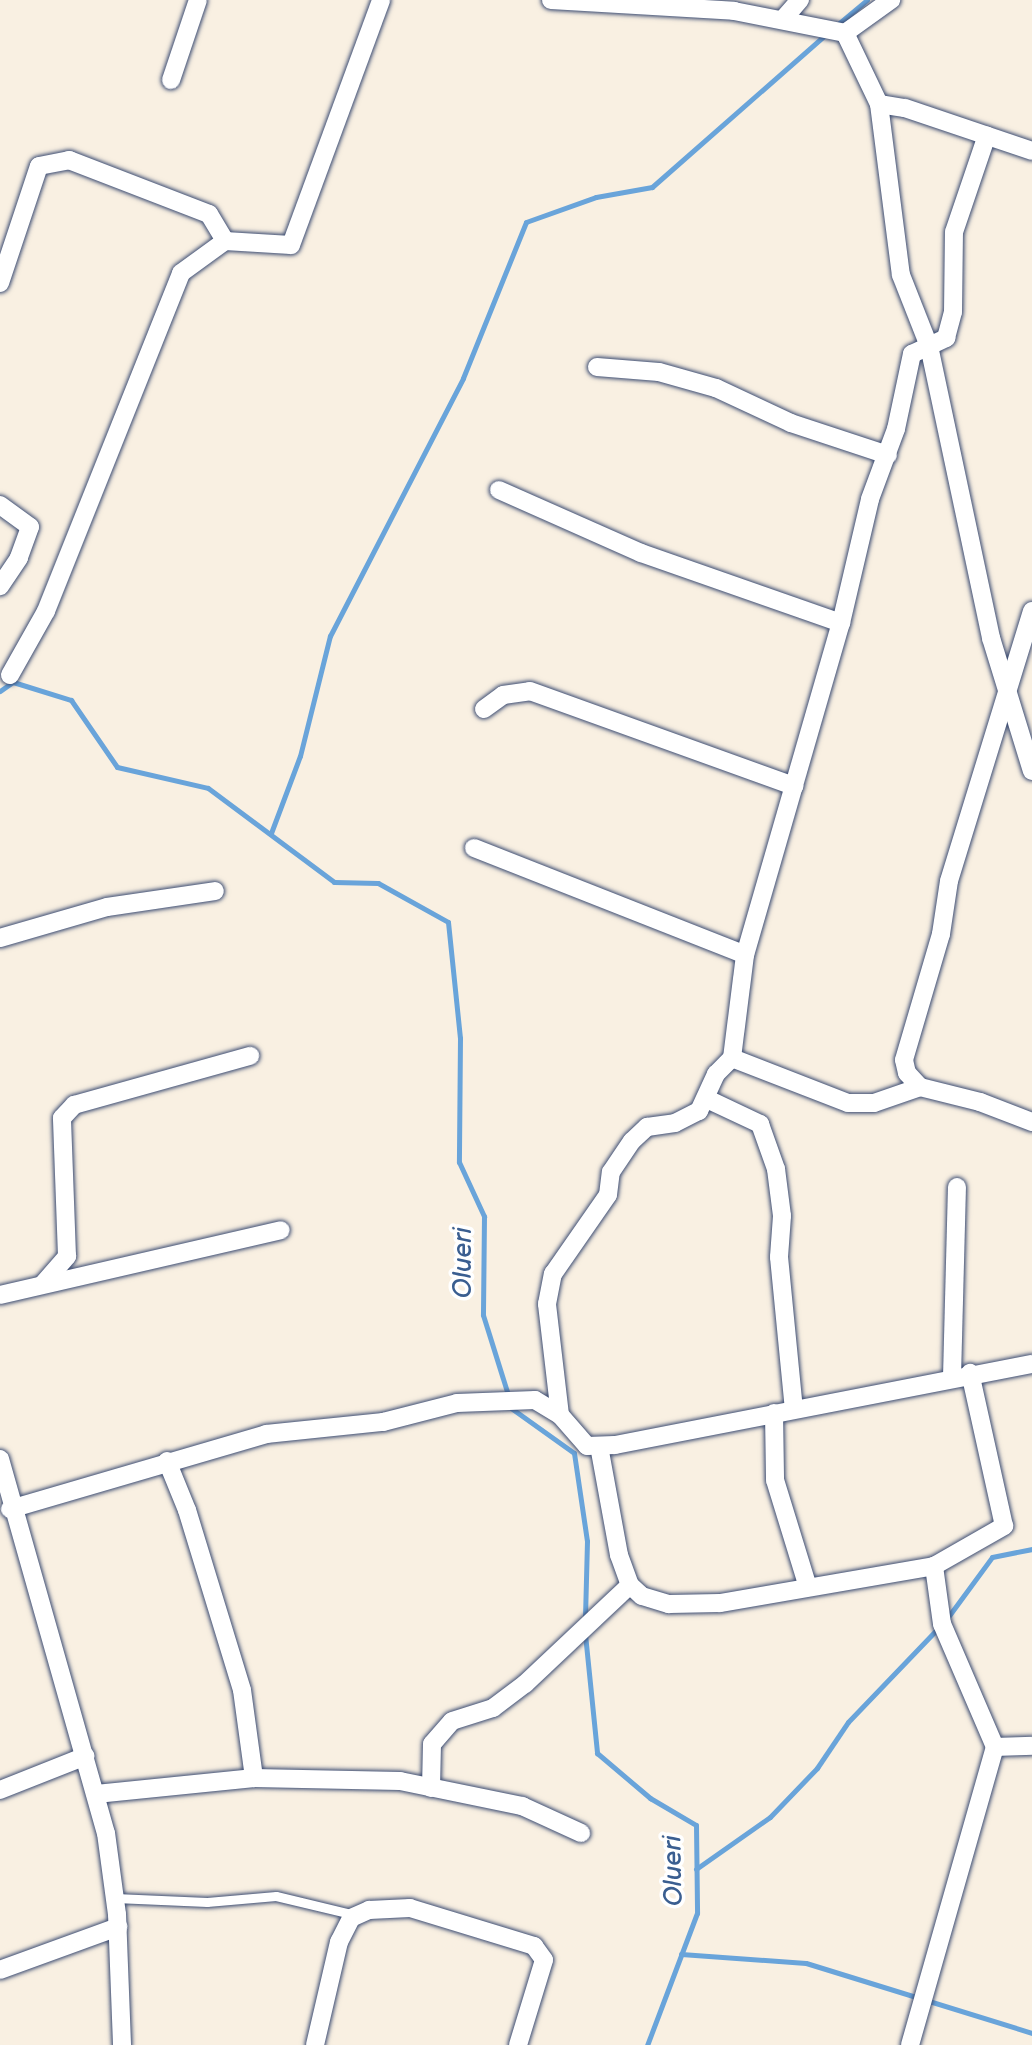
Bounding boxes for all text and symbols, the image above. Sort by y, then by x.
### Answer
water label: Olueri [448,1228,480,1298]
water label: Olueri [658,1835,690,1907]

